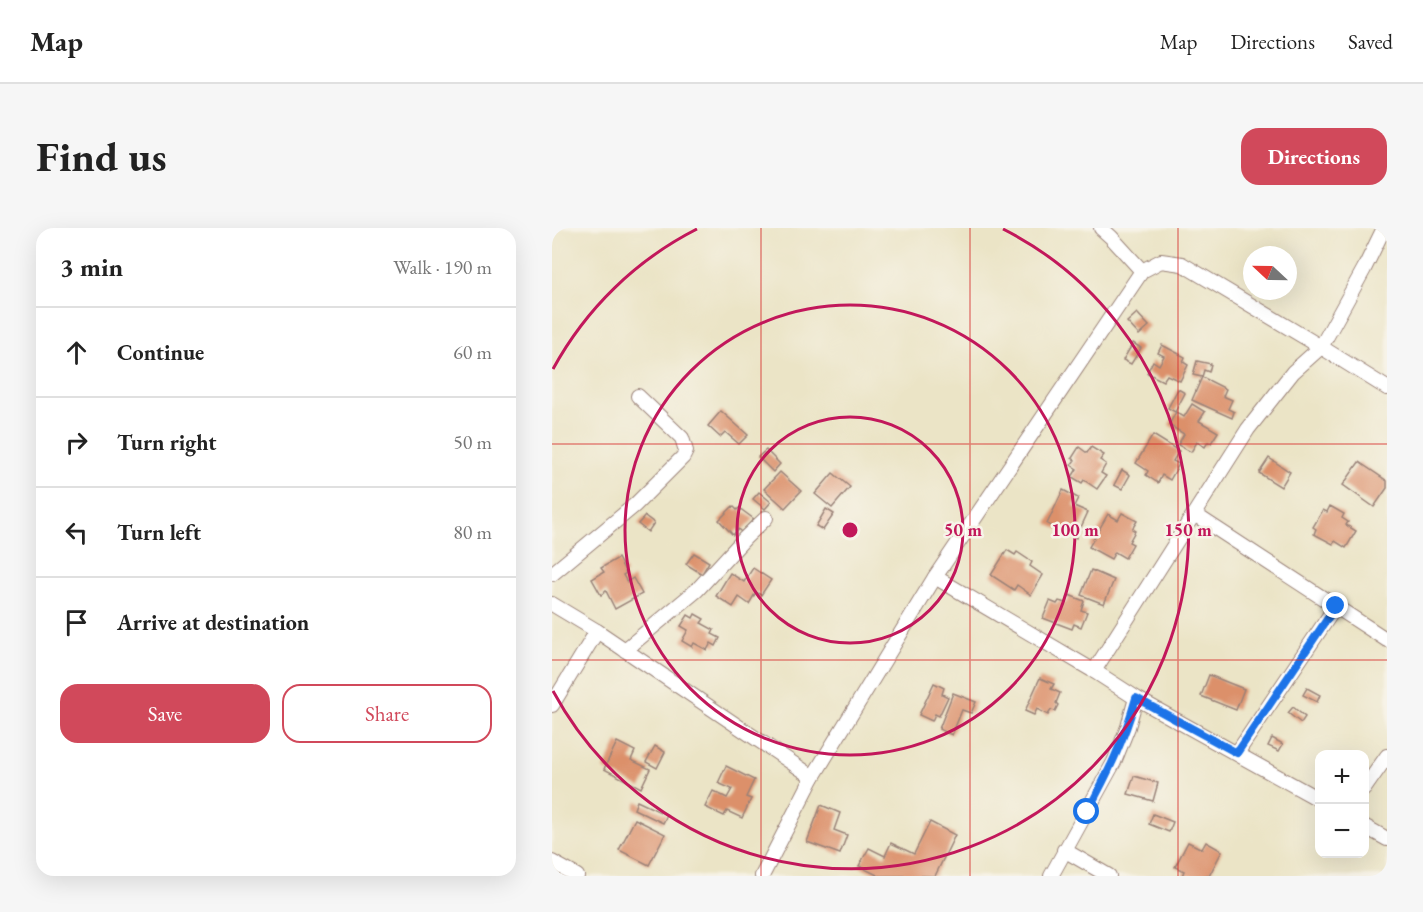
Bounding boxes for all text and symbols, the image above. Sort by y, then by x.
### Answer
text: Map [30,23,83,59]
text: Map [1160,28,1197,55]
text: Directions [1230,28,1315,55]
text: Saved [1348,28,1393,55]
button: Directions [1241,128,1387,185]
text: Find us [36,129,167,184]
north arrow [1243,246,1297,300]
text: 3 min [60,250,123,284]
text: Walk · 190 m [393,254,492,280]
icon: ahead [60,336,93,369]
text: Continue [117,338,204,367]
text: 60 m [453,339,492,365]
icon: right [60,426,93,459]
text: Turn right [117,428,216,457]
text: 50 m [453,429,492,455]
icon: left [60,516,93,549]
text: Turn left [117,518,201,547]
text: 50 m [944,518,982,541]
text: 100 m [1051,518,1099,541]
text: 150 m [1164,518,1212,541]
text: 80 m [453,519,492,545]
centre of rings [840,520,860,540]
route end [1322,592,1348,618]
icon: arrive [60,606,93,639]
text: Arrive at destination [117,608,309,637]
button: Save [60,684,270,743]
button: Share [282,684,492,743]
map controls [1315,750,1369,858]
button: + [1315,750,1369,804]
route start [1073,798,1099,824]
button: − [1315,804,1369,858]

